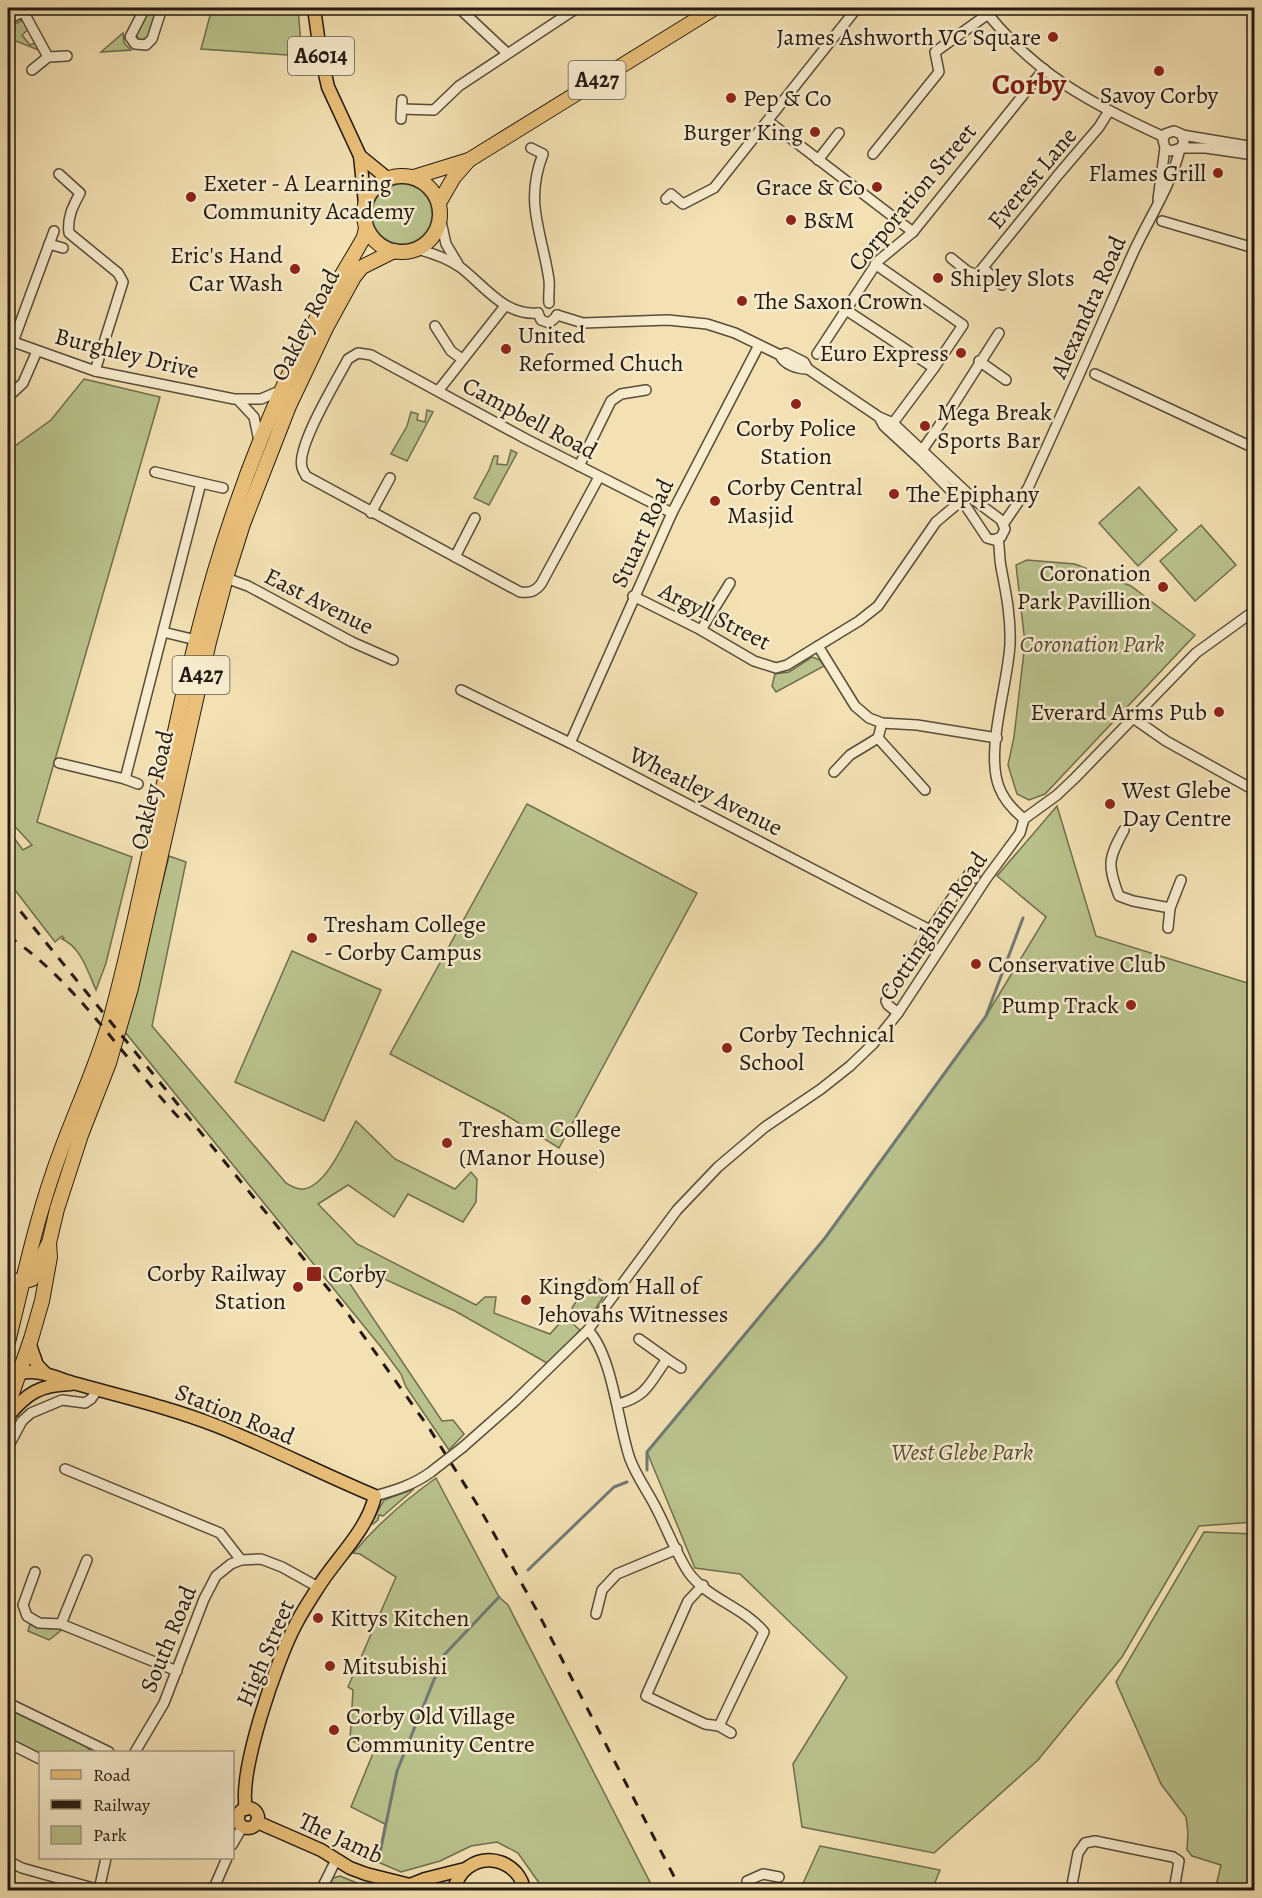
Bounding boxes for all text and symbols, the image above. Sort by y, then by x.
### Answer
place label: James Ashworth VC Square [776,21,1041,53]
marker: James Ashworth VC Square [1046,30,1060,44]
road number: A6014 [288,37,354,75]
road number: A427 [568,61,626,99]
district label: Corby [992,64,1067,104]
marker: Savoy Corby [1152,64,1166,78]
place label: Savoy Corby [1100,79,1219,111]
place label: Pep & Co [743,82,831,114]
marker: Pep & Co [724,91,738,105]
place label: Burger King [683,116,803,148]
street label: Corporation Street [841,116,983,278]
street label: Everest Lane [980,120,1084,236]
marker: Burger King [808,125,822,139]
place label: Flames Grill [1088,157,1206,189]
marker: Flames Grill [1211,166,1225,180]
place label: Exeter - A Learning Community Academy [203,167,415,227]
place label: Grace & Co [756,171,865,203]
marker: Grace & Co [870,180,884,194]
marker: Exeter - A Learning Community Academy [184,190,198,204]
place label: B&M [803,204,854,236]
marker: B&M [784,213,798,227]
street label: Alexandra Road [1042,231,1134,384]
place label: Eric's Hand Car Wash [170,239,283,299]
marker: Eric's Hand Car Wash [288,262,302,276]
place label: Shipley Slots [950,262,1075,294]
street label: Oakley Road [263,263,347,387]
marker: Shipley Slots [931,271,945,285]
place label: The Saxon Crown [754,285,923,317]
marker: The Saxon Crown [735,294,749,308]
place label: United Reformed Chuch [518,319,684,379]
street label: Burghley Drive [52,320,202,386]
place label: Euro Express [819,337,949,369]
marker: United Reformed Chuch [499,342,513,356]
marker: Euro Express [954,346,968,360]
street label: Campbell Road [457,369,603,467]
place label: Mega Break Sports Bar [937,396,1052,456]
marker: Corby Police Station [789,397,803,411]
place label: Corby Police Station [736,412,856,472]
marker: Mega Break Sports Bar [918,419,932,433]
place label: Corby Central Masjid [727,471,862,531]
street label: Stuart Road [603,473,681,593]
place label: The Epiphany [906,478,1039,510]
marker: The Epiphany [887,487,901,501]
marker: Corby Central Masjid [708,494,722,508]
place label: Coronation Park Pavillion [1017,557,1151,617]
street label: East Avenue [259,560,379,642]
street label: Argyll Street [653,574,776,658]
marker: Coronation Park Pavillion [1156,580,1170,594]
park label: Coronation Park [1019,628,1165,660]
road number: A427 [172,656,230,694]
place label: Everard Arms Pub [1030,696,1207,728]
marker: Everard Arms Pub [1212,705,1226,719]
street label: Oakley Road [123,727,181,853]
street label: Wheatley Avenue [623,738,788,843]
place label: West Glebe Day Centre [1121,774,1231,834]
marker: West Glebe Day Centre [1103,797,1117,811]
street label: Cottingham Road [871,845,995,1007]
place label: Tresham College - Corby Campus [324,908,486,968]
marker: Tresham College - Corby Campus [305,931,319,945]
place label: Conservative Club [988,948,1166,980]
marker: Conservative Club [969,957,983,971]
place label: Pump Track [1001,989,1119,1021]
marker: Pump Track [1124,998,1138,1012]
place label: Corby Technical School [739,1018,894,1078]
marker: Corby Technical School [720,1041,734,1055]
place label: Tresham College (Manor House) [459,1113,621,1173]
marker: Tresham College (Manor House) [440,1136,454,1150]
place label: Corby Railway Station [147,1257,286,1317]
place label: Corby [328,1258,386,1290]
marker: Corby [305,1265,323,1283]
place label: Kingdom Hall of Jehovahs Witnesses [538,1270,728,1330]
marker: Corby Railway Station [291,1280,305,1294]
marker: Kingdom Hall of Jehovahs Witnesses [519,1293,533,1307]
street label: Station Road [170,1376,300,1453]
park label: West Glebe Park [891,1436,1033,1468]
street label: South Road [132,1581,204,1697]
street label: High Street [228,1595,302,1711]
place label: Kittys Kitchen [330,1602,469,1634]
marker: Kittys Kitchen [311,1611,325,1625]
place label: Mitsubishi [342,1650,448,1682]
marker: Mitsubishi [323,1659,337,1673]
place label: Corby Old Village Community Centre [346,1700,535,1760]
marker: Corby Old Village Community Centre [327,1723,341,1737]
legend [39,1751,234,1859]
text: Road [93,1763,131,1787]
text: Railway [93,1793,151,1817]
street label: The Jamb [294,1805,388,1871]
text: Park [93,1823,127,1847]

